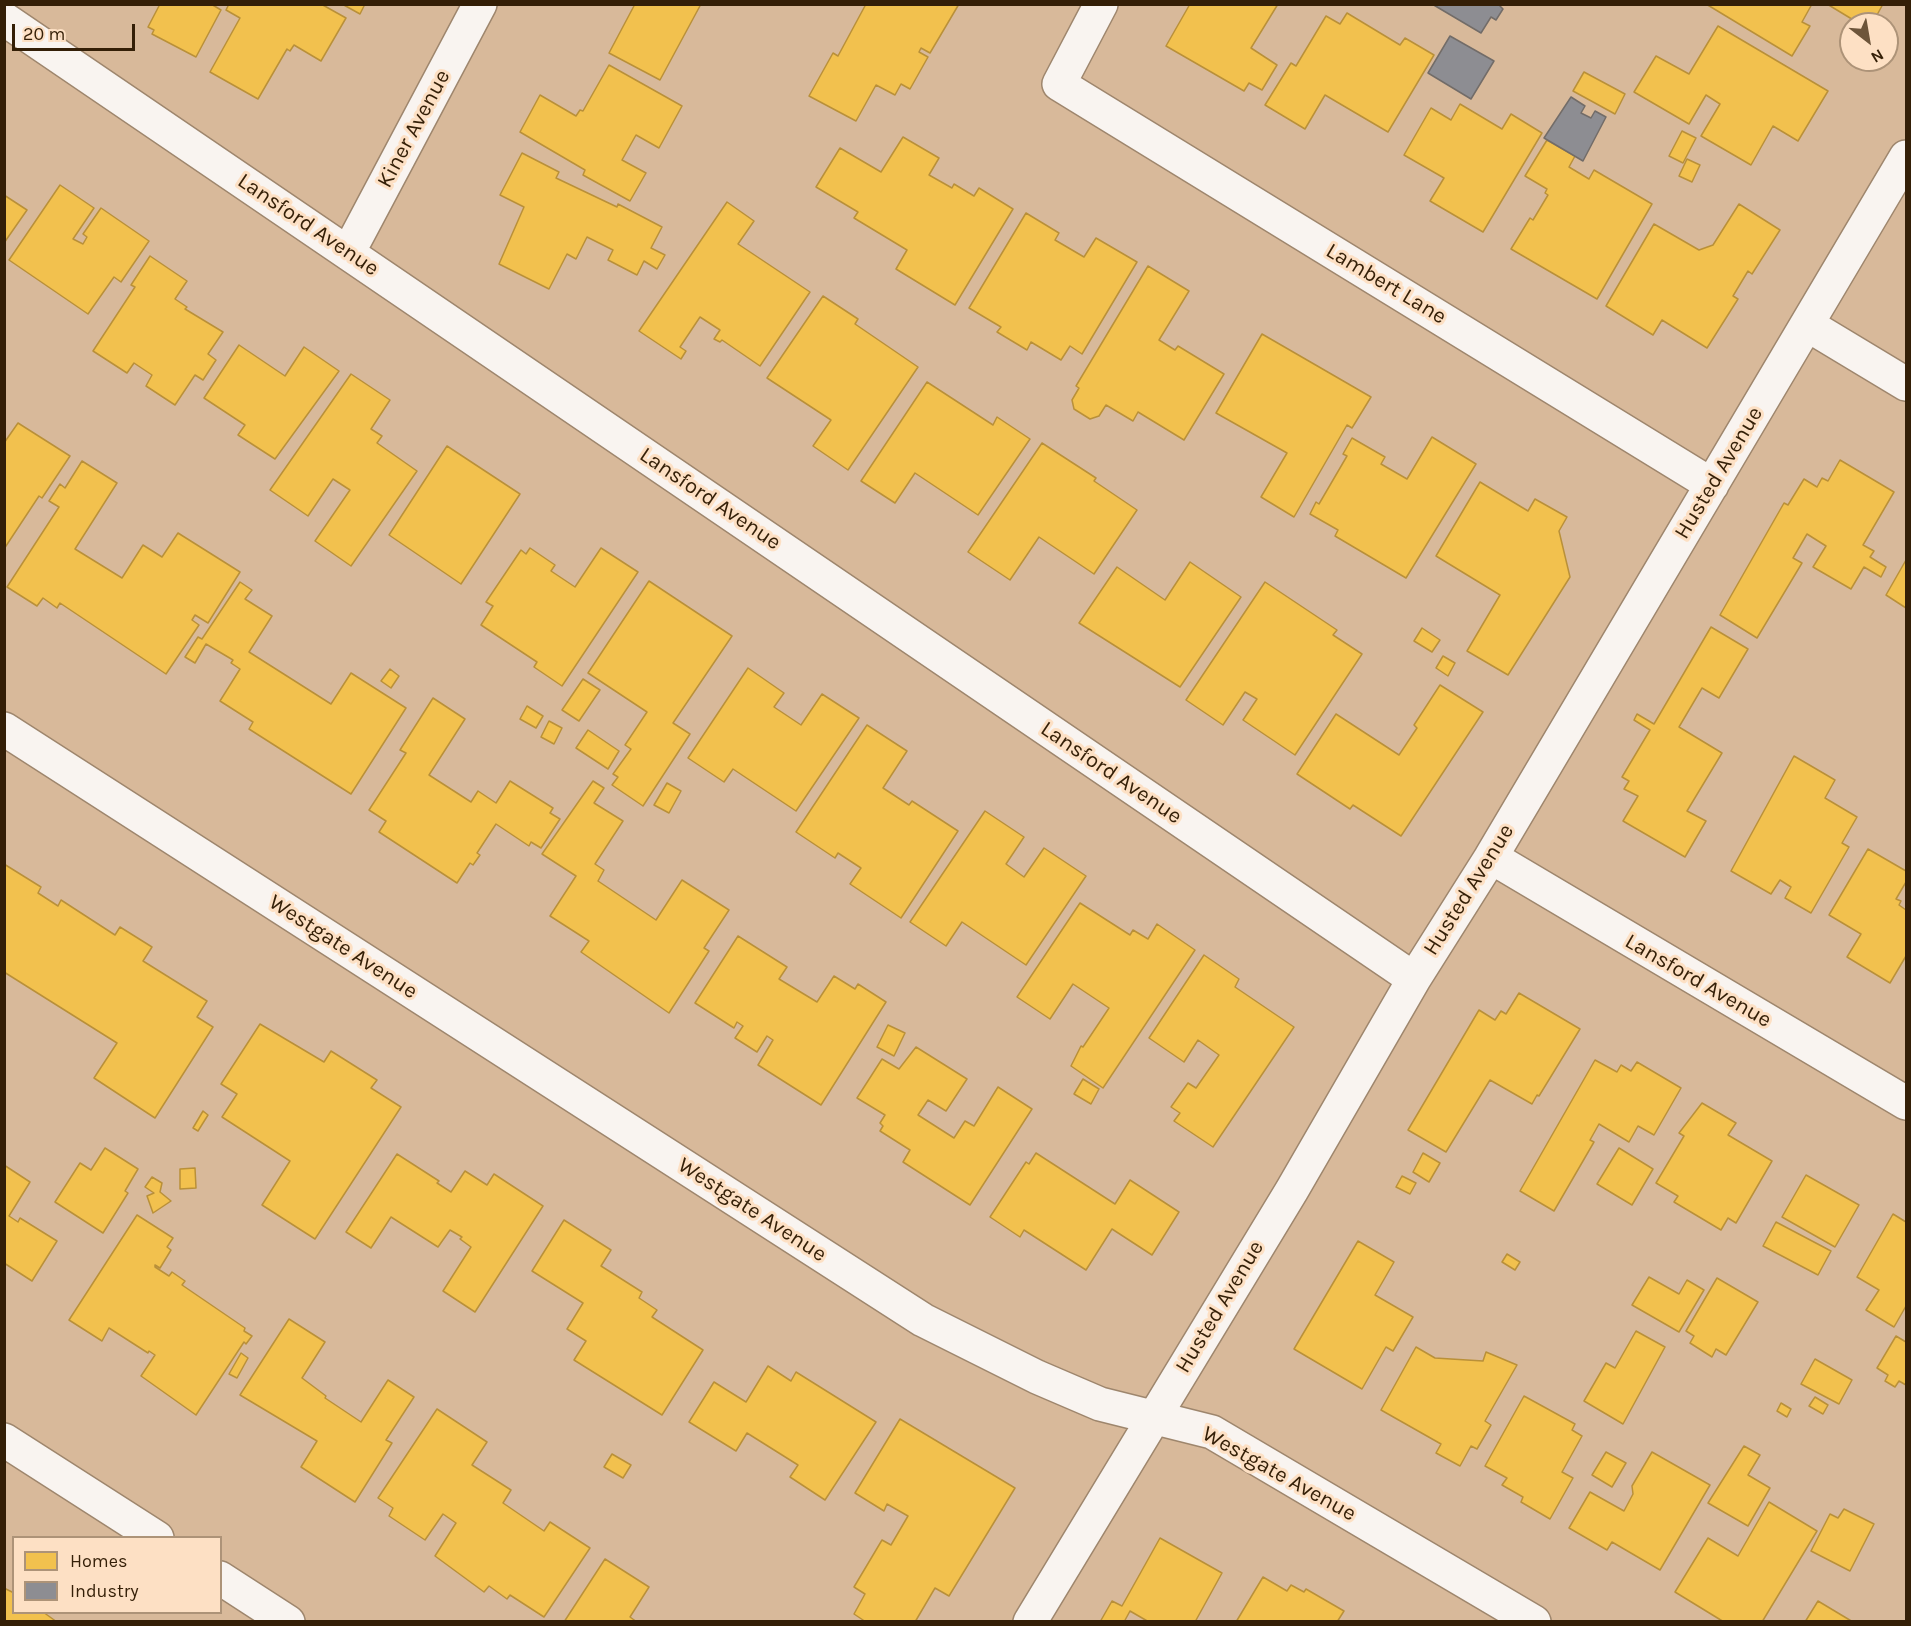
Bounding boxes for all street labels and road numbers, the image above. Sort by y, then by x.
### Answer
street label: Kiner Avenue [372,65,456,193]
street label: Lansford Avenue [232,168,384,282]
street label: Lambert Lane [1321,238,1451,330]
street label: Husted Avenue [1669,402,1769,544]
street label: Lansford Avenue [634,442,786,556]
street label: Lansford Avenue [1035,716,1187,830]
street label: Husted Avenue [1418,819,1520,961]
street label: Westgate Avenue [264,889,422,1005]
street label: Lansford Avenue [1620,928,1776,1034]
street label: Westgate Avenue [673,1152,831,1268]
street label: Husted Avenue [1170,1236,1270,1378]
street label: Westgate Avenue [1197,1421,1361,1527]

